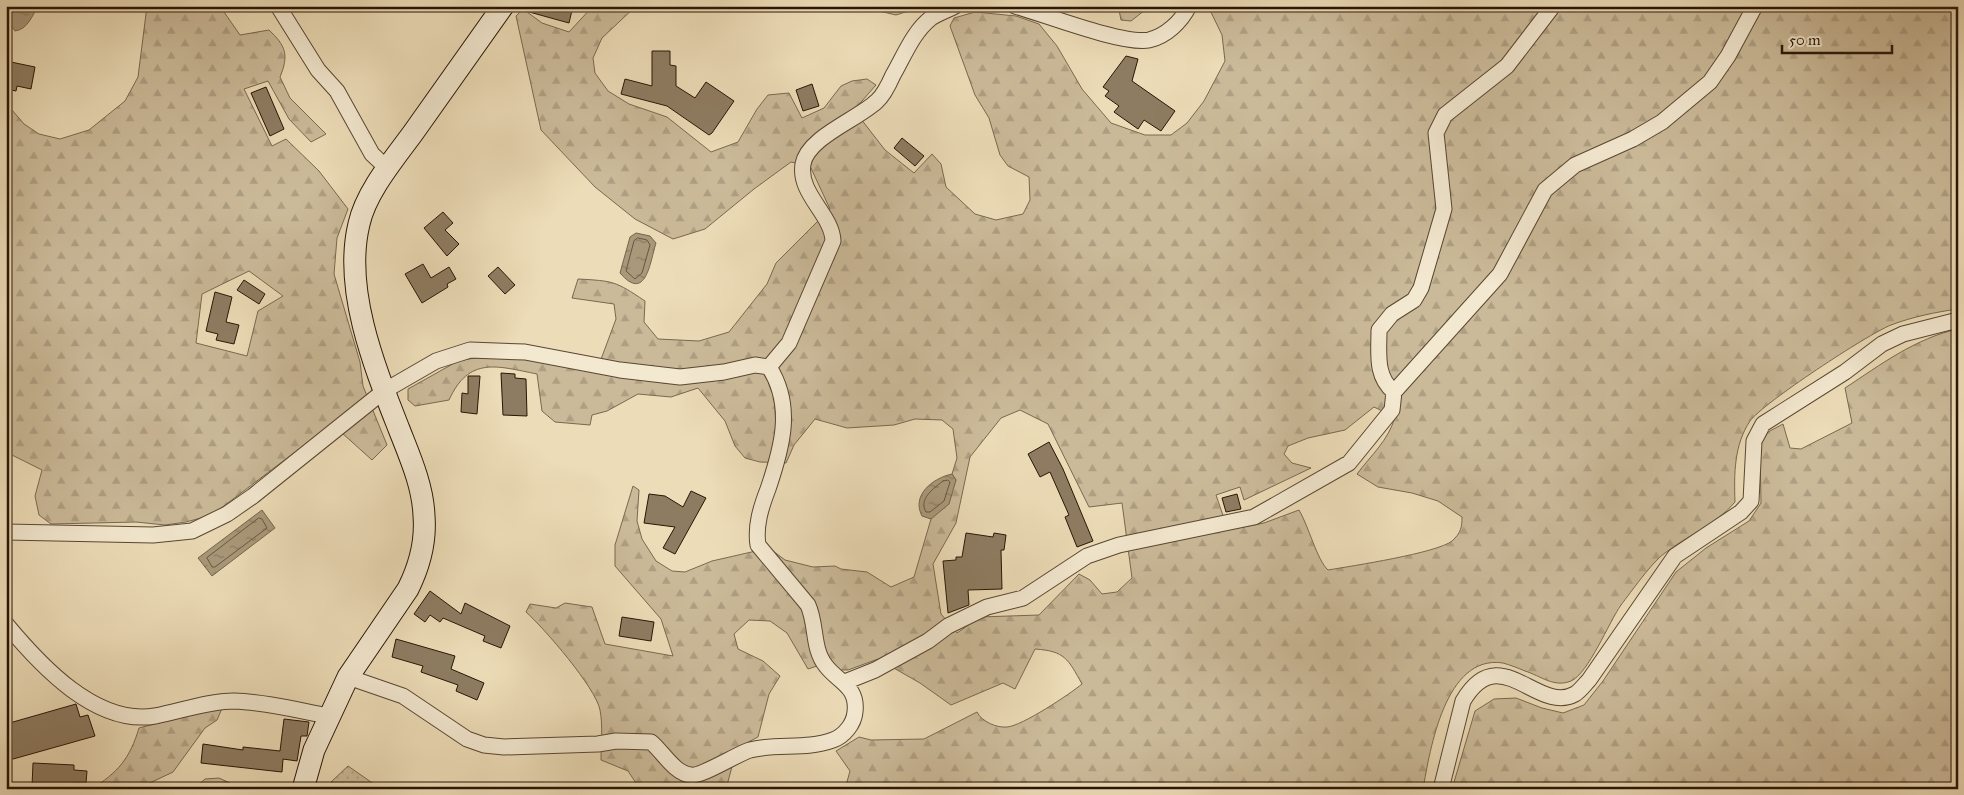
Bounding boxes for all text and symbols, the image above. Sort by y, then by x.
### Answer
scale bar [1782,22,1892,54]
text: 50 m [1789,31,1821,49]

